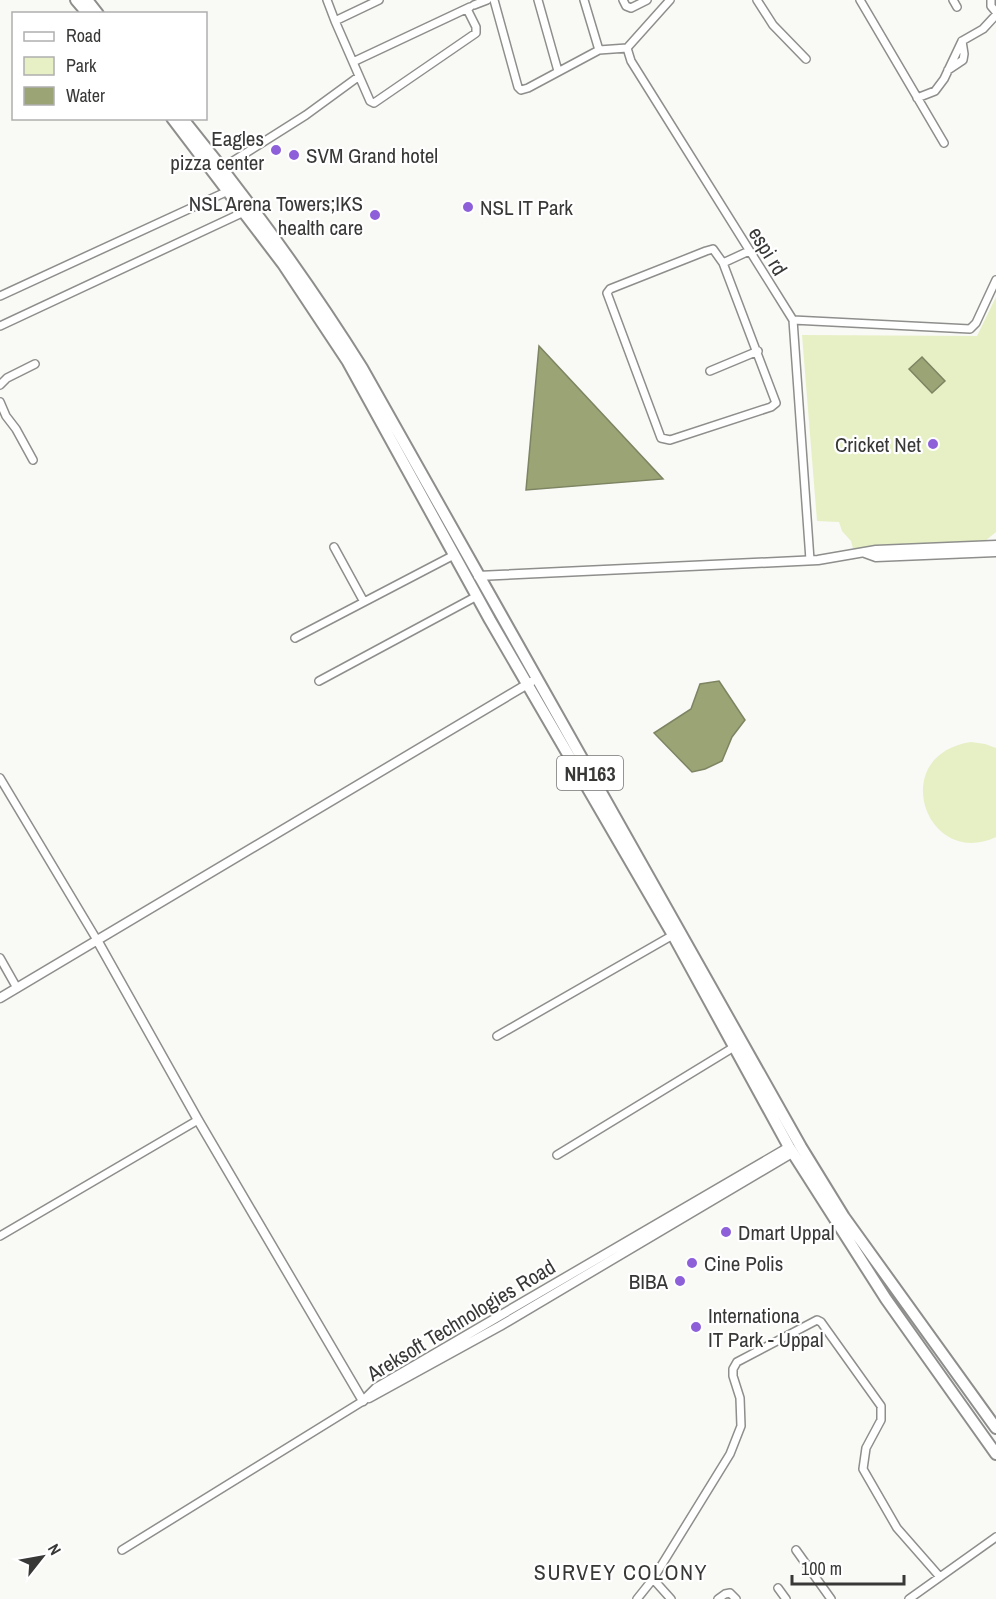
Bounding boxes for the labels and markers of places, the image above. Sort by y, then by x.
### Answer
place label: Eagles pizza center [170,124,264,177]
place label: SVM Grand hotel [306,141,438,170]
marker: Eagles pizza center [269,143,283,157]
marker: SVM Grand hotel [287,148,301,162]
place label: NSL Arena Towers;IKS health care [189,189,363,242]
place label: NSL IT Park [480,193,573,222]
marker: NSL IT Park [461,200,475,214]
marker: NSL Arena Towers;IKS health care [368,208,382,222]
place label: Cricket Net [835,430,921,459]
marker: Cricket Net [926,437,940,451]
place label: Dmart Uppal [738,1218,835,1247]
marker: Dmart Uppal [719,1225,733,1239]
place label: Cine Polis [704,1249,783,1278]
marker: Cine Polis [685,1256,699,1270]
place label: BIBA [629,1267,669,1296]
marker: BIBA [673,1274,687,1288]
place label: Internationa IT Park - Uppal [708,1301,824,1354]
marker: Internationa IT Park - Uppal [689,1320,703,1334]

